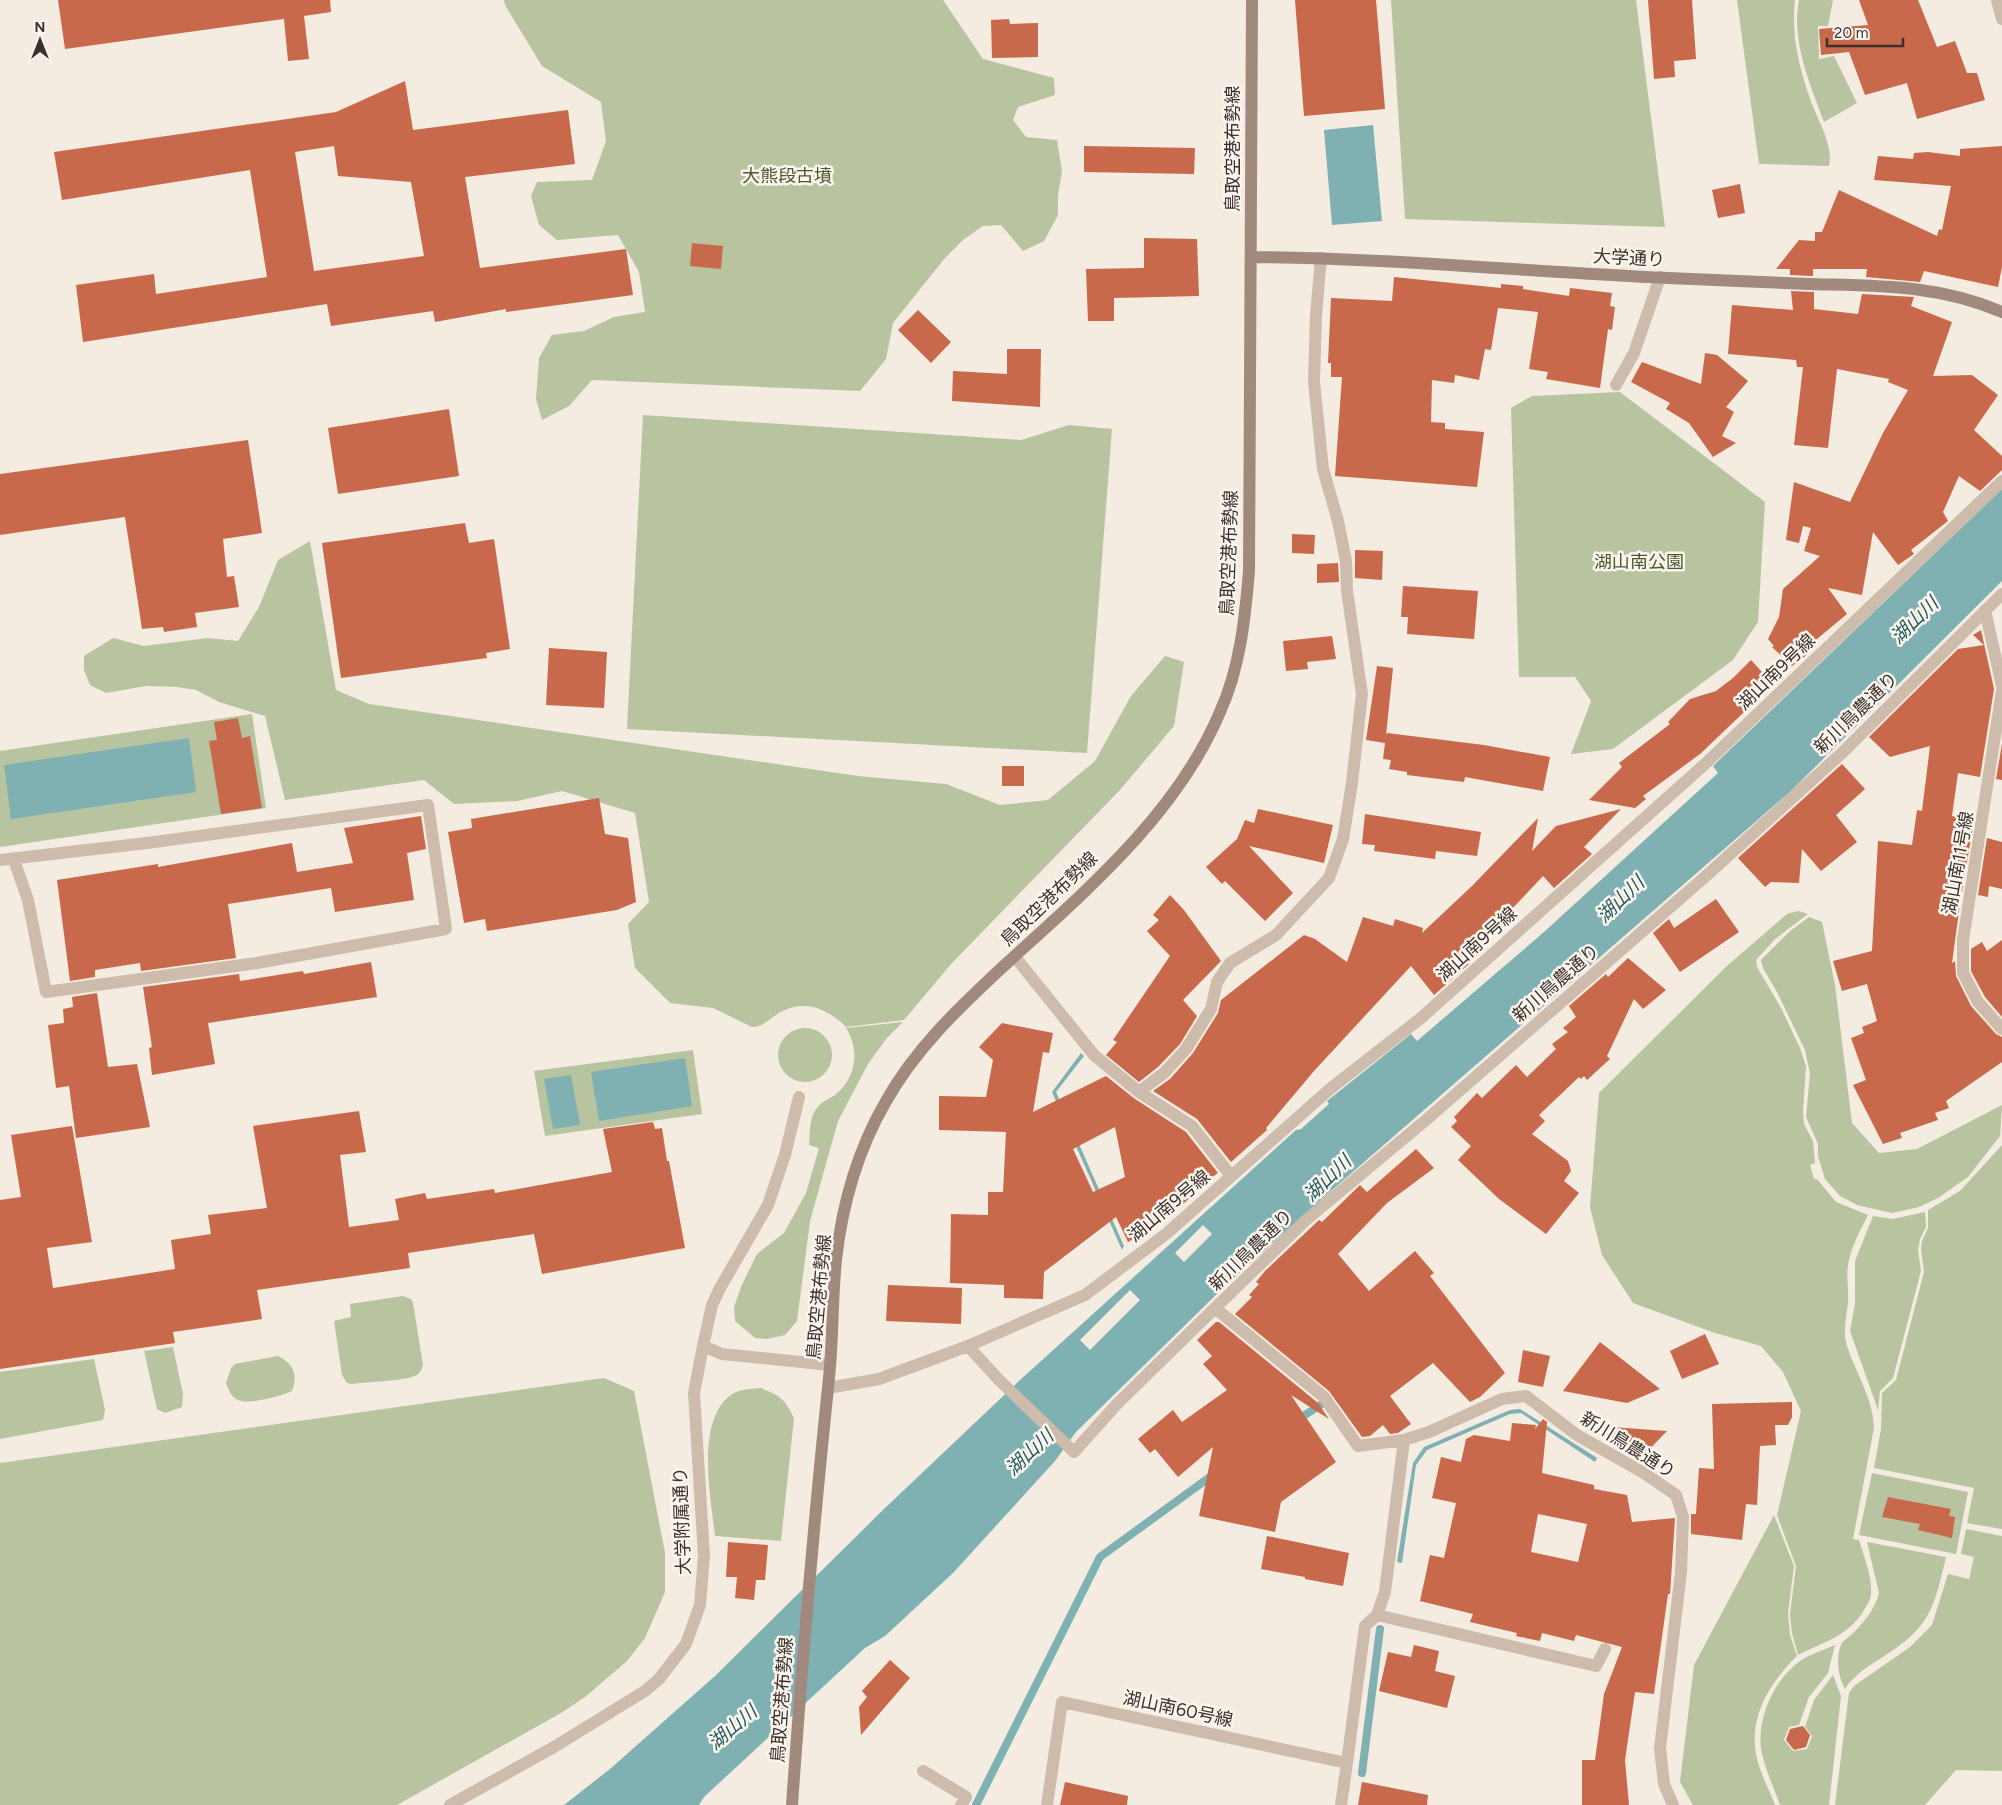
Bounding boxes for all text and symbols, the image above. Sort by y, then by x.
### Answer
north arrow [15,15,65,65]
scale bar [1827,15,1903,47]
text: N [35,19,45,36]
text: 20 m [1834,24,1868,42]
street label: 鳥取空港布勢線 [1222,86,1244,212]
park label: 大熊段古墳 [742,165,832,187]
street label: 大学通り [1592,245,1666,271]
street label: 鳥取空港布勢線 [1216,490,1242,616]
park label: 湖山南公園 [1594,551,1684,573]
water label: 湖山川 [1886,591,1944,648]
street label: 湖山南9号線 [1732,629,1820,715]
street label: 新川鳥農通り [1810,668,1902,758]
street label: 湖山南11号線 [1938,809,1978,917]
street label: 鳥取空港布勢線 [996,847,1102,951]
water label: 湖山川 [1592,870,1650,927]
street label: 湖山南9号線 [1432,902,1522,986]
street label: 新川鳥農通り [1508,939,1604,1027]
water label: 湖山川 [1299,1149,1357,1206]
street label: 湖山南9号線 [1124,1165,1214,1247]
street label: 新川鳥農通り [1205,1205,1297,1295]
street label: 鳥取空港布勢線 [803,1233,835,1361]
street label: 新川鳥農通り [1576,1407,1680,1483]
water label: 湖山川 [1001,1423,1059,1480]
street label: 大学附属通り [669,1467,695,1575]
street label: 鳥取空港布勢線 [767,1636,797,1764]
street label: 湖山南60号線 [1121,1687,1235,1731]
water label: 湖山川 [703,1699,763,1755]

